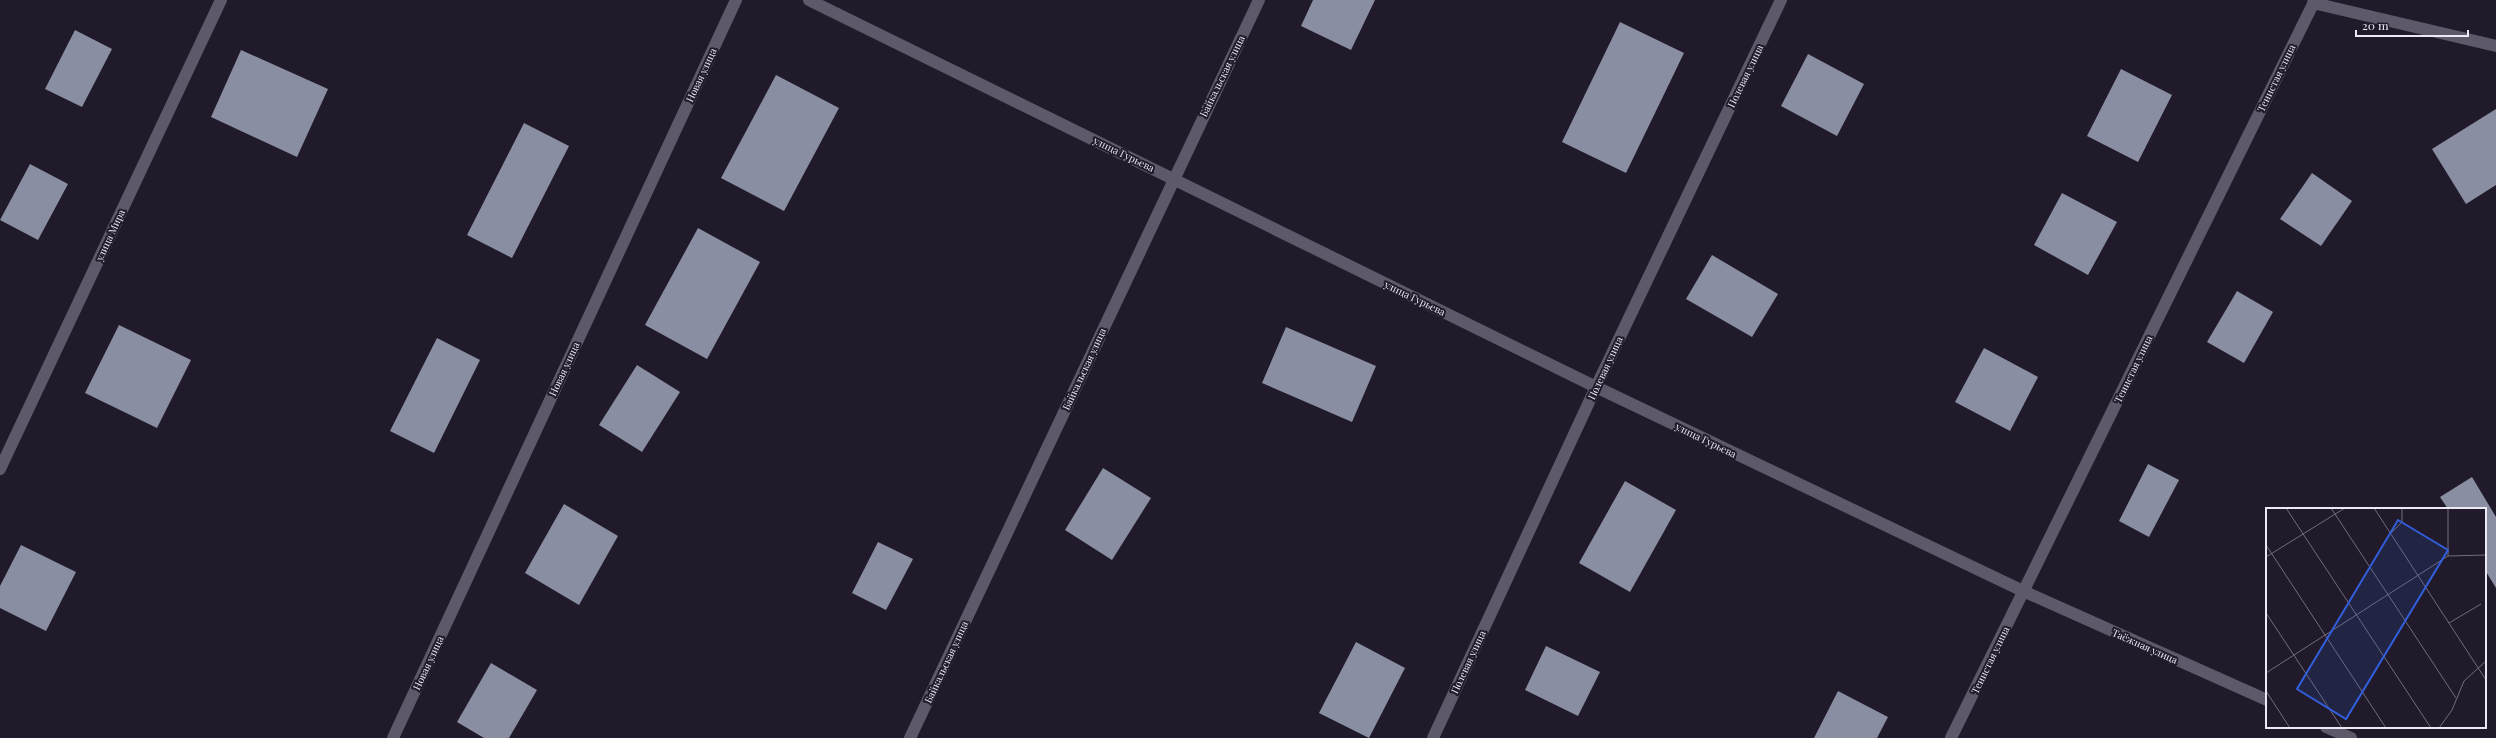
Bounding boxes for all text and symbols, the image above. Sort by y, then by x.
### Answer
scale bar [2356,12,2468,38]
text: 20 m [2362,17,2389,33]
street label: Байкальская улица [1196,33,1248,119]
street label: Полевая улица [1724,42,1766,110]
street label: Тенистая улица [2254,42,2298,114]
street label: Новая улица [682,46,720,104]
street label: улица Гурьева [1090,133,1157,175]
street label: улица Мира [92,207,128,264]
street label: улица Гурьева [1381,277,1448,319]
street label: Байкальская улица [1059,326,1109,412]
street label: Тенистая улица [2111,333,2155,405]
street label: Полевая улица [1584,334,1626,402]
street label: Новая улица [545,340,583,398]
street label: улица Гурьева [1672,419,1739,461]
inset map [2266,508,2486,728]
street label: Байкальская улица [921,619,971,705]
street label: Тенистая улица [1968,624,2012,696]
street label: Таёжная улица [2110,625,2180,667]
street label: Полевая улица [1447,628,1489,696]
street label: Новая улица [409,634,447,692]

